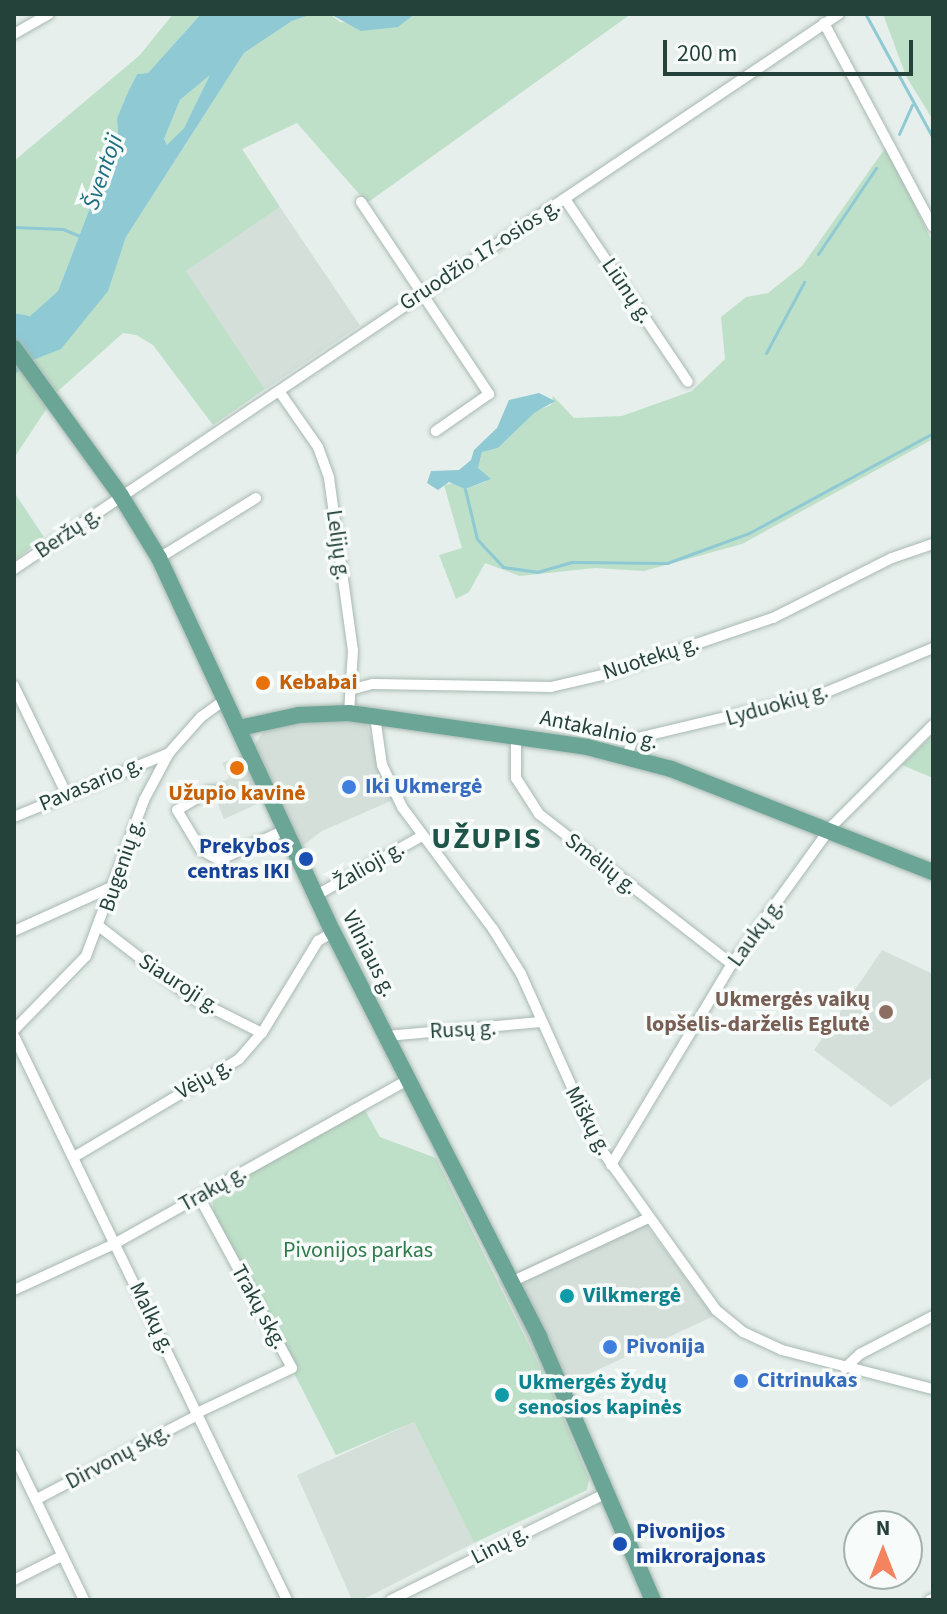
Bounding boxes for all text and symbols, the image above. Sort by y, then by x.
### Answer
scale bar [667,24,917,74]
text: 200 m [677,36,737,71]
water label: Šventoji [77,130,129,214]
street label: Gruodžio 17-osios g. [395,193,565,317]
street label: Liūnų g. [596,253,658,329]
street label: Beržų g. [30,502,106,564]
street label: Lelijų g. [320,508,356,582]
street label: Nuotekų g. [600,630,702,686]
place label: Kebabai [279,670,358,696]
marker: Kebabai [254,674,272,692]
street label: Lyduokių g. [723,678,831,732]
street label: Antakalnio g. [538,705,660,755]
street label: Pavasario g. [35,750,147,818]
marker: Užupio kavinė [228,759,246,777]
place label: Iki Ukmergė [365,774,482,800]
marker: Iki Ukmergė [340,778,358,796]
place label: Užupio kavinė [168,781,306,807]
street label: Bugenių g. [94,815,150,915]
district label: UŽUPIS [431,821,543,857]
street label: Smėlių g. [559,827,643,901]
place label: Prekybos centras IKI [187,833,290,884]
street label: Žalioji g. [329,835,409,897]
marker: Prekybos centras IKI [297,850,315,868]
street label: Laukų g. [723,894,789,972]
street label: Vilniaus g. [336,907,402,1001]
street label: Siauroji g. [133,948,225,1020]
place label: Ukmergės vaikų lopšelis-darželis Eglutė [646,986,870,1038]
marker: Ukmergės vaikų lopšelis-darželis Eglutė [877,1003,895,1021]
street label: Rusų g. [429,1015,497,1045]
street label: Vėjų g. [171,1052,237,1106]
street label: Miškų g. [559,1082,617,1160]
street label: Trakų g. [175,1160,251,1218]
park label: Pivonijos parkas [283,1238,433,1264]
street label: Trakų skg. [225,1260,293,1354]
street label: Malkų g. [123,1278,181,1358]
place label: Vilkmergė [583,1283,681,1309]
marker: Vilkmergė [558,1287,576,1305]
place label: Pivonija [626,1334,705,1360]
marker: Pivonija [601,1338,619,1356]
place label: Citrinukas [757,1368,857,1394]
place label: Ukmergės žydų senosios kapinės [518,1369,682,1420]
marker: Citrinukas [732,1372,750,1390]
marker: Ukmergės žydų senosios kapinės [493,1386,511,1404]
street label: Dirvonų skg. [61,1419,175,1495]
north arrow [843,1510,923,1590]
text: N [876,1512,890,1544]
place label: Pivonijos mikrorajonas [636,1518,766,1570]
street label: Linų g. [467,1519,533,1571]
marker: Pivonijos mikrorajonas [611,1535,629,1553]

